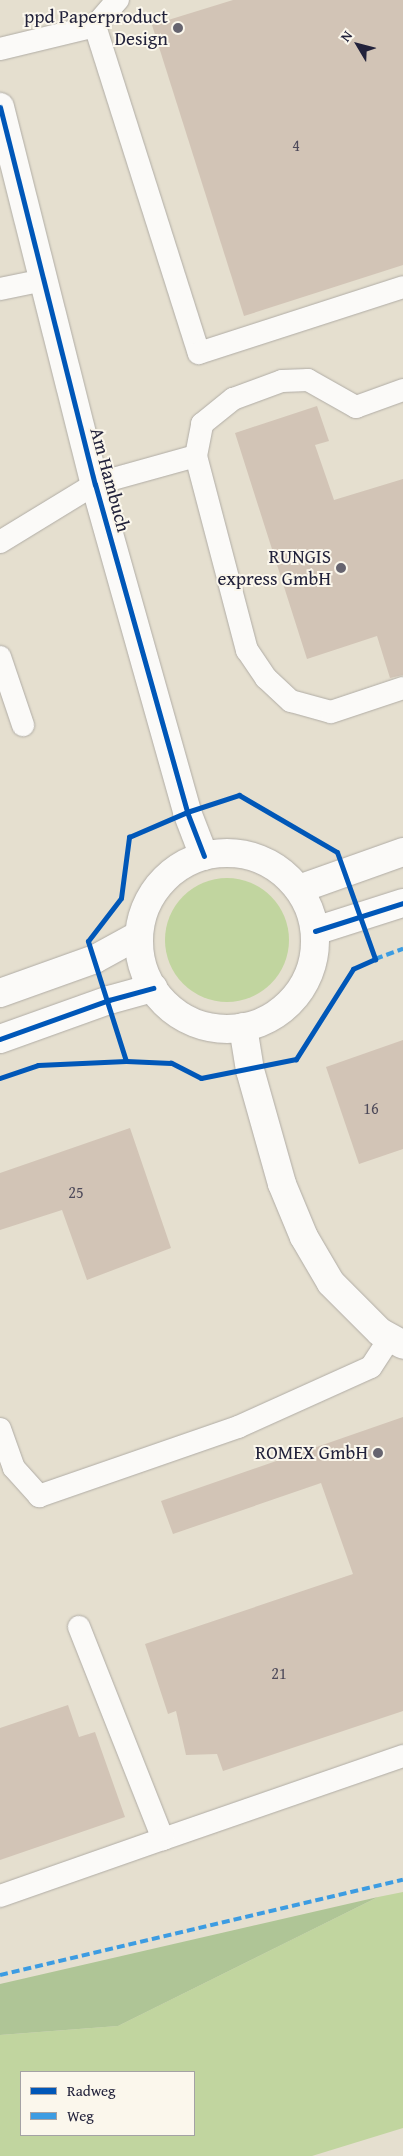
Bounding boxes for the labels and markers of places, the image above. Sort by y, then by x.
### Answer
place label: ppd Paperproduct Design [24,6,168,50]
marker: ppd Paperproduct Design [172,22,184,34]
place label: RUNGIS express GmbH [218,546,331,590]
marker: RUNGIS express GmbH [335,562,347,574]
place label: ROMEX GmbH [255,1442,368,1464]
marker: ROMEX GmbH [372,1447,384,1459]

